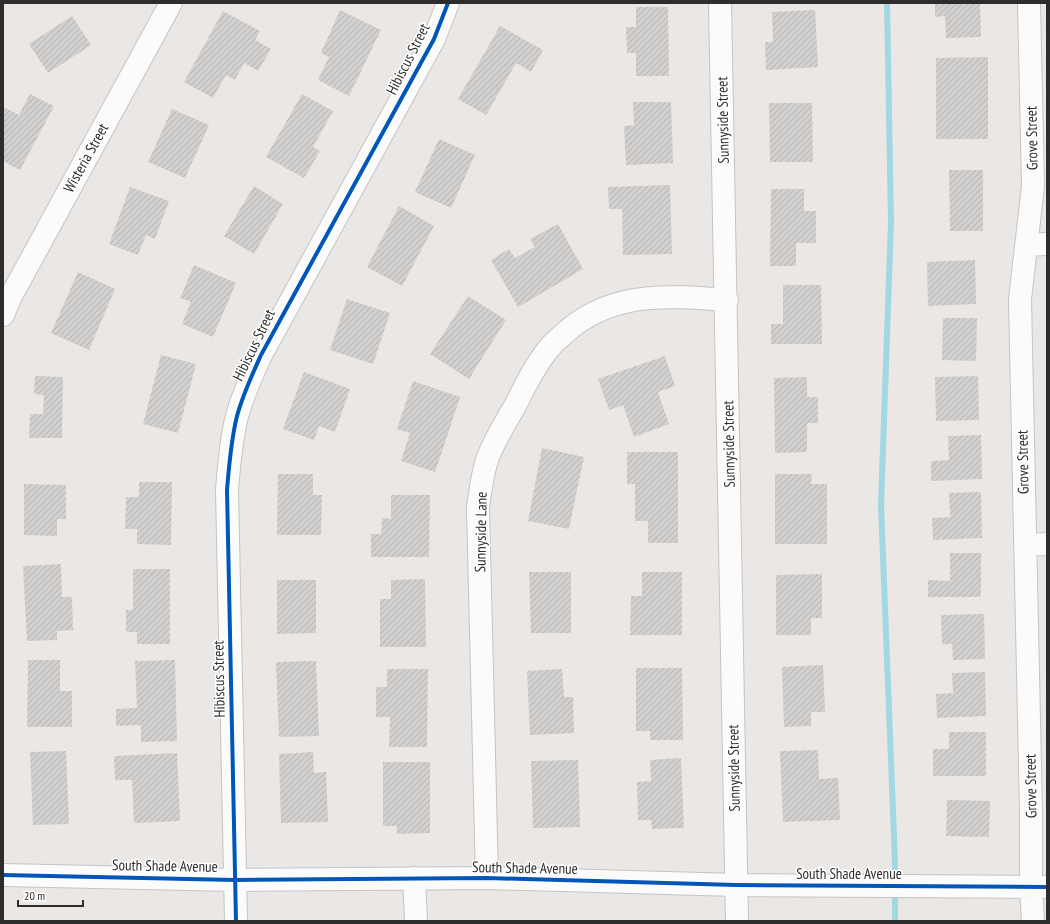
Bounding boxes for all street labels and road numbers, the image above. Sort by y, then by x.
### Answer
street label: Hibiscus Street [382,20,434,98]
street label: Sunnyside Street [712,76,733,164]
street label: Grove Street [1021,106,1042,170]
street label: Wisteria Street [59,120,112,196]
street label: Hibiscus Street [228,306,279,384]
street label: Sunnyside Street [718,400,739,488]
street label: Grove Street [1012,430,1033,494]
street label: Sunnyside Lane [470,491,491,573]
street label: Hibiscus Street [208,640,229,718]
street label: Sunnyside Street [723,724,744,812]
street label: Grove Street [1020,754,1041,818]
street label: South Shade Avenue [112,855,218,876]
street label: South Shade Avenue [472,857,578,878]
street label: South Shade Avenue [796,864,902,883]

